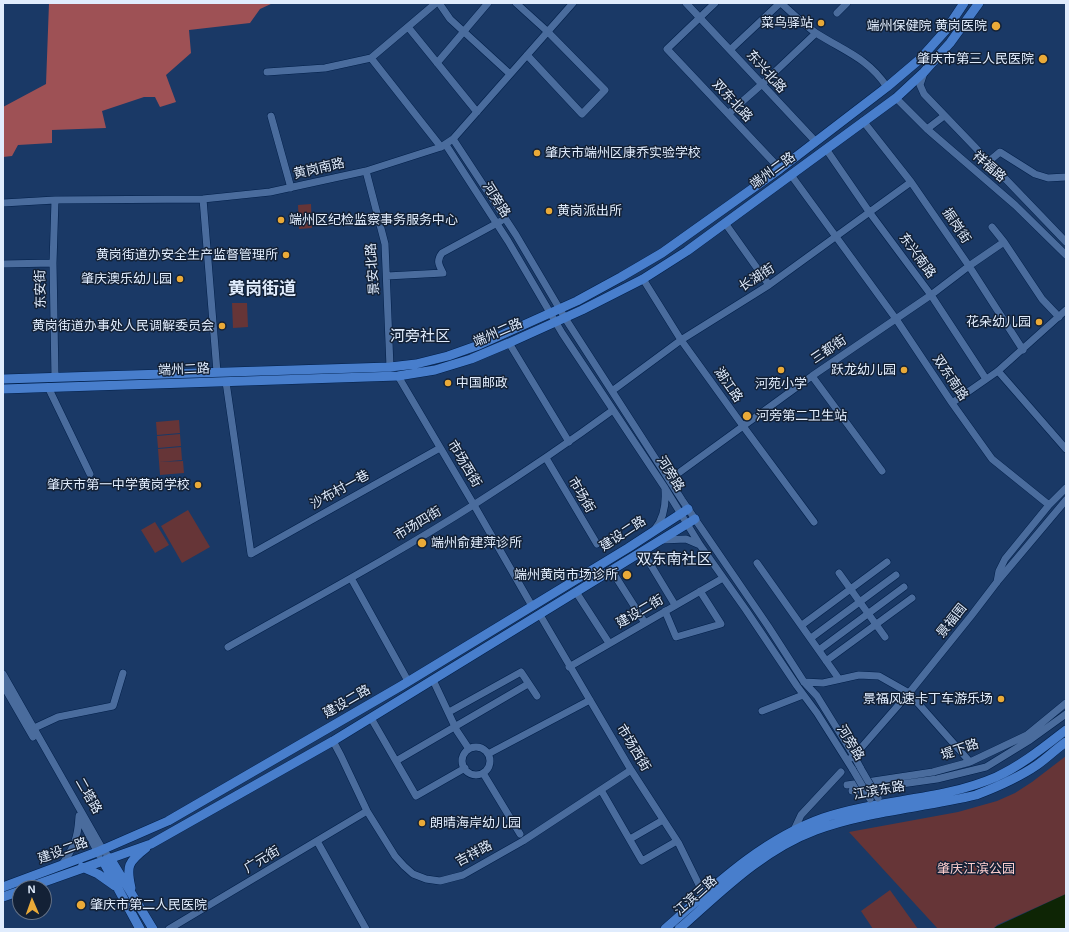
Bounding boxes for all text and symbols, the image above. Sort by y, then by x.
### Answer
place label: 菜鸟驿站 [761,15,813,31]
marker: 菜鸟驿站 [816,18,826,28]
place label: 端州保健院 黄岗医院 [866,18,987,34]
marker: 端州保健院 黄岗医院 [990,20,1002,32]
street label: 东兴北路 [743,47,789,97]
place label: 肇庆市第三人民医院 [917,51,1034,67]
marker: 肇庆市第三人民医院 [1037,53,1049,65]
street label: 双东北路 [709,77,755,125]
place label: 肇庆市端州区康乔实验学校 [545,145,701,161]
marker: 肇庆市端州区康乔实验学校 [532,148,542,158]
street label: 祥福路 [969,148,1009,186]
street label: 端州二路 [747,149,799,193]
street label: 黄岗南路 [292,156,346,182]
street label: 河旁路 [479,179,513,221]
place label: 黄岗派出所 [557,203,622,219]
street label: 振岗街 [939,205,973,247]
marker: 黄岗派出所 [544,206,554,216]
place label: 端州区纪检监察事务服务中心 [289,212,458,228]
marker: 端州区纪检监察事务服务中心 [276,215,286,225]
street label: 东兴南路 [895,230,939,282]
street label: 景安北路 [363,243,383,295]
place label: 黄岗街道办安全生产监督管理所 [96,247,278,263]
marker: 黄岗街道办安全生产监督管理所 [281,250,291,260]
street label: 长湖街 [736,261,778,295]
street label: 东安街 [33,269,49,309]
place label: 肇庆澳乐幼儿园 [81,271,172,287]
marker: 肇庆澳乐幼儿园 [175,274,185,284]
district label: 黄岗街道 [228,279,296,299]
place label: 花朵幼儿园 [966,314,1031,330]
street label: 端州二路 [471,316,525,350]
marker: 花朵幼儿园 [1034,317,1044,327]
place label: 黄岗街道办事处人民调解委员会 [32,318,214,334]
marker: 黄岗街道办事处人民调解委员会 [217,321,227,331]
district label: 河旁社区 [390,328,450,346]
street label: 三都街 [808,333,850,367]
street label: 双东南路 [929,352,971,404]
street label: 端州二路 [158,361,210,379]
place label: 跃龙幼儿园 [831,362,896,378]
street label: 湖江路 [710,365,746,405]
marker: 河苑小学 [776,365,786,375]
marker: 跃龙幼儿园 [899,365,909,375]
place label: 中国邮政 [456,375,508,391]
place label: 河苑小学 [755,376,807,392]
marker: 中国邮政 [443,378,453,388]
place label: 河旁第二卫生站 [756,408,847,424]
marker: 河旁第二卫生站 [741,410,753,422]
street label: 市场西街 [444,438,484,490]
street label: 河旁路 [653,453,687,495]
street label: 沙布村一巷 [308,467,372,513]
street label: 市场街 [564,474,598,516]
place label: 肇庆市第一中学黄岗学校 [47,477,190,493]
marker: 肇庆市第一中学黄岗学校 [193,480,203,490]
street label: 市场四街 [392,504,444,544]
street label: 建设二路 [597,513,649,555]
place label: 端州俞建萍诊所 [431,535,522,551]
marker: 端州俞建萍诊所 [416,537,428,549]
district label: 双东南社区 [637,551,711,569]
place label: 端州黄岗市场诊所 [514,567,618,583]
marker: 端州黄岗市场诊所 [621,569,633,581]
street label: 建设二街 [614,592,666,632]
street label: 景福围 [934,601,970,641]
street label: 建设二路 [321,682,373,722]
place label: 景福风速卡丁车游乐场 [863,691,993,707]
marker: 景福风速卡丁车游乐场 [996,694,1006,704]
street label: 市场西街 [613,722,653,774]
street label: 河旁路 [833,722,867,764]
street label: 堤下路 [939,736,981,764]
street label: 二塔路 [71,775,105,817]
street label: 江滨东路 [852,779,906,803]
place label: 朗晴海岸幼儿园 [430,815,521,831]
marker: 朗晴海岸幼儿园 [417,818,427,828]
street label: 建设二路 [36,835,90,867]
street label: 吉祥路 [453,838,495,870]
street label: 广元街 [241,843,283,877]
park label: 肇庆江滨公园 [937,861,1015,877]
street label: 江滨三路 [671,873,721,919]
north arrow [12,880,52,920]
text: N [27,883,36,895]
place label: 肇庆市第二人民医院 [90,897,207,913]
marker: 肇庆市第二人民医院 [75,899,87,911]

